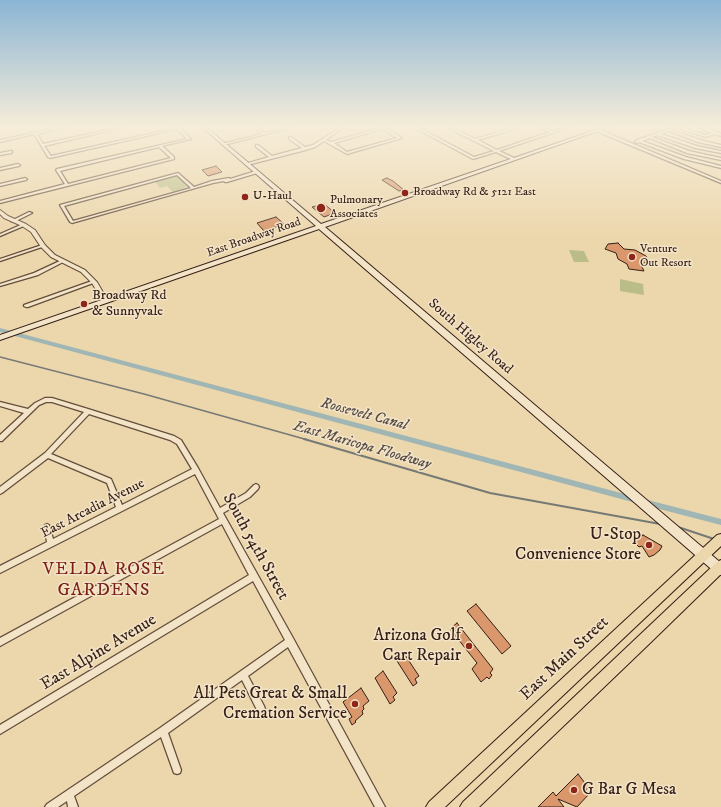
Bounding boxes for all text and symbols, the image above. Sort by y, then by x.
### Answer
place label: Broadway Rd & 5121 East [413,186,536,200]
marker: Broadway Rd & 5121 East [400,188,410,198]
place label: U-Haul [253,190,292,204]
marker: U-Haul [240,192,250,202]
place label: Pulmonary Associates [330,194,383,222]
marker: Pulmonary Associates [315,202,327,214]
street label: East Broadway Road [205,215,303,261]
place label: Venture Out Resort [640,243,692,271]
marker: Venture Out Resort [627,252,637,262]
place label: Broadway Rd & Sunnyvale [92,288,166,320]
street label: South Higley Road [424,296,516,378]
marker: Broadway Rd & Sunnyvale [79,299,89,309]
water label: Roosevelt Canal [319,395,409,435]
water label: East Maricopa Floodway [291,418,433,474]
street label: East Arcadia Avenue [38,476,148,542]
street label: South 54th Street [217,490,293,604]
place label: U-Stop Convenience Store [515,525,641,565]
marker: U-Stop Convenience Store [644,540,654,550]
district label: VELDA ROSE GARDENS [43,559,165,602]
street label: East Alpine Avenue [37,610,161,696]
street label: East Main Street [516,613,614,705]
place label: Arizona Golf Cart Repair [373,626,461,666]
marker: Arizona Golf Cart Repair [464,641,474,651]
place label: All Pets Great & Small Cremation Service [193,684,347,724]
marker: All Pets Great & Small Cremation Service [350,699,360,709]
place label: G Bar G Mesa [582,780,676,800]
marker: G Bar G Mesa [569,785,579,795]

